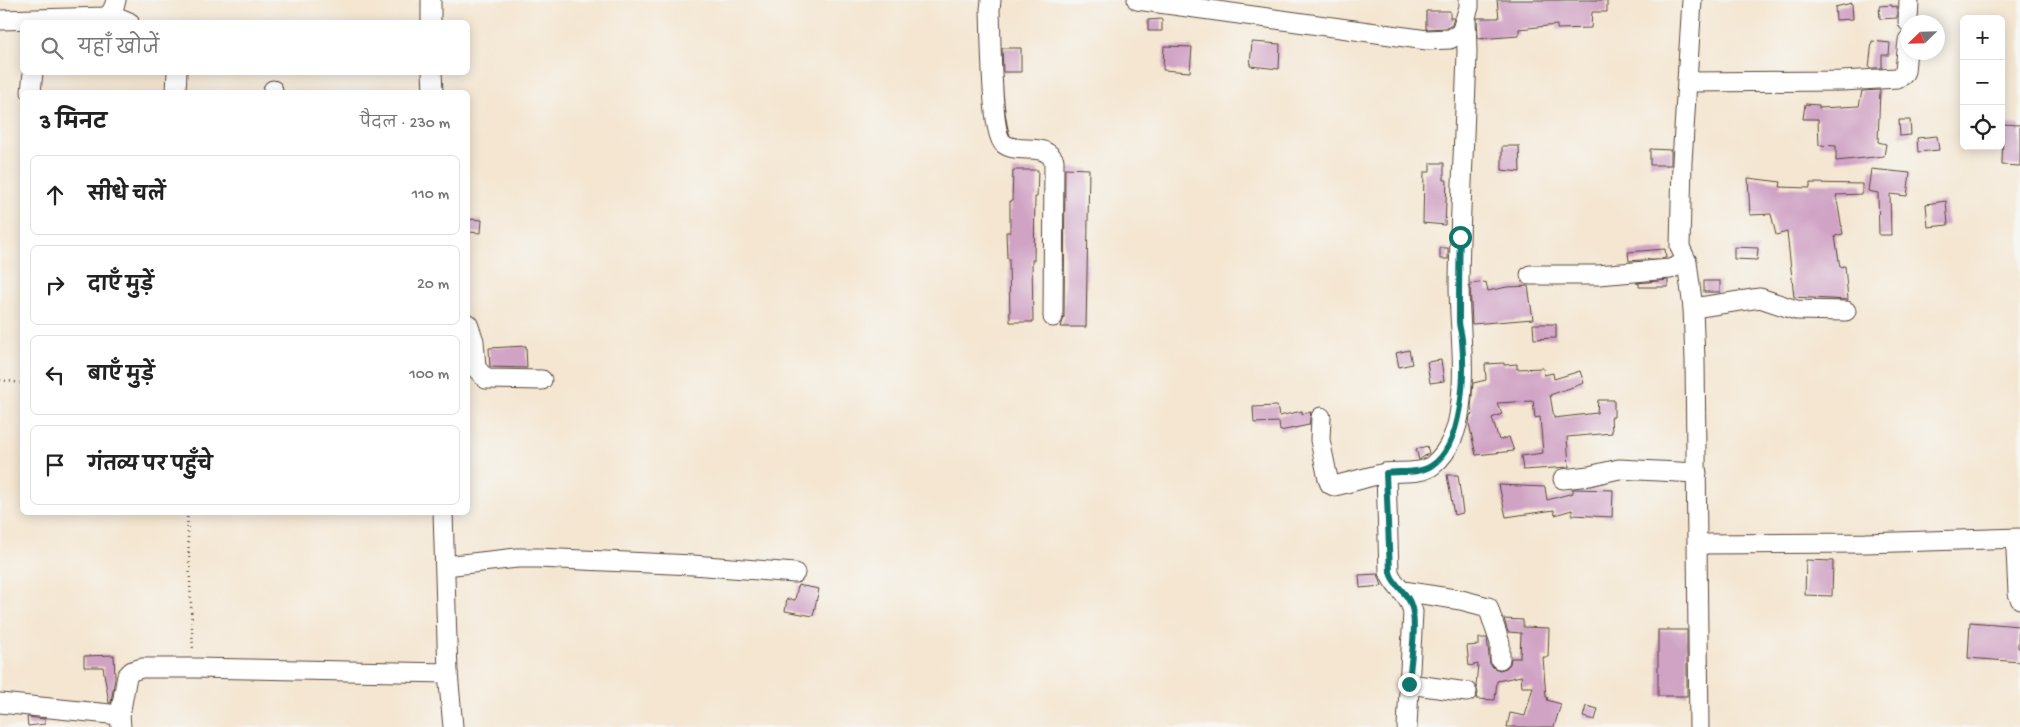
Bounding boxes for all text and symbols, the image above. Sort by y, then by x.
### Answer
north arrow [1900,15,1945,60]
map controls [1960,15,2005,150]
button: + [1960,15,2005,60]
search box [20,20,470,75]
icon: search [38,34,66,62]
text: यहाँ खोजें [78,38,159,61]
button: − [1960,60,2005,105]
button: locate [1960,105,2005,150]
text: 3 मिनट [40,112,107,137]
text: पैदल · 230 m [360,115,450,134]
icon: ahead [41,181,69,209]
text: सीधे चलें [88,185,165,208]
text: 110 m [412,186,449,205]
route start [1449,226,1472,249]
icon: right [41,271,69,299]
text: दाएँ मुड़ें [88,275,154,298]
text: 20 m [417,276,449,295]
icon: left [41,361,69,389]
text: बाएँ मुड़ें [88,365,154,388]
text: 100 m [409,366,449,385]
icon: arrive [41,451,69,479]
text: गंतव्य पर पहुँचे [88,455,212,478]
route end [1398,673,1421,696]

